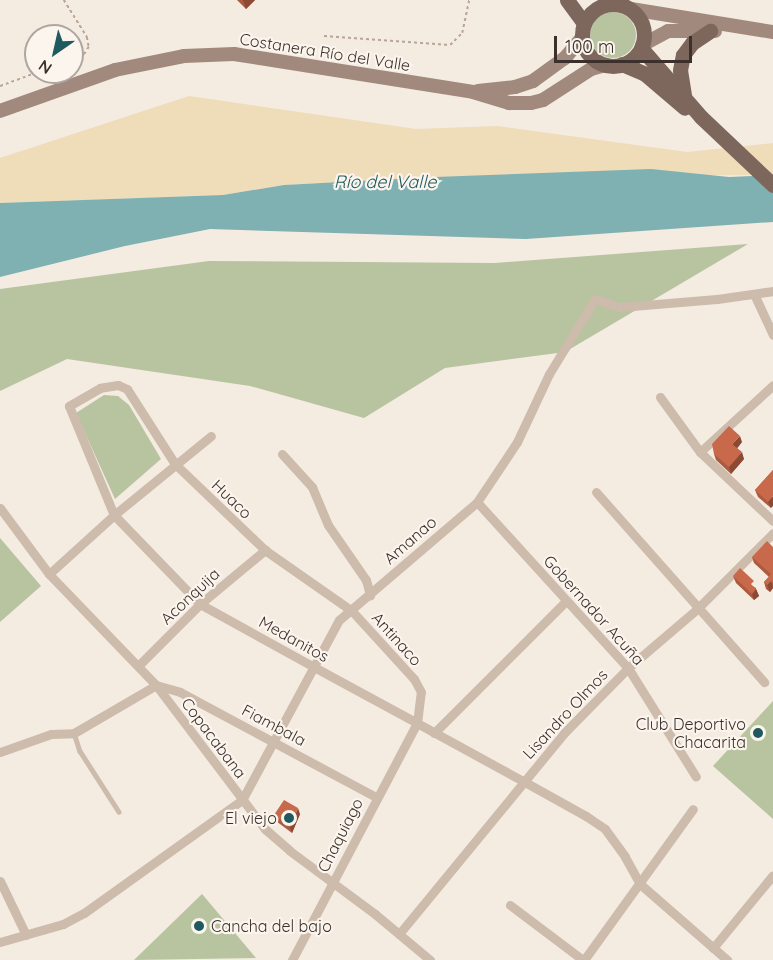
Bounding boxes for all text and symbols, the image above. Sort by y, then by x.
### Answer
north arrow [24,24,84,84]
scale bar [557,24,695,62]
street label: Costanera Río del Valle [238,29,412,75]
text: 100 m [565,35,614,58]
text: N [35,56,56,79]
water label: Río del Valle [334,171,436,193]
street label: Huaco [208,475,256,523]
street label: Amanao [380,512,440,568]
street label: Gobernador Acuña [540,551,648,669]
street label: Aconquija [156,564,224,628]
street label: Antinaco [368,608,426,670]
street label: Medanitos [256,612,332,666]
street label: Lisandro Olmos [519,665,611,763]
street label: Copacabana [177,694,251,782]
street label: Fiambala [239,700,309,750]
place label: Club Deportivo Chacarita [636,714,746,752]
marker: Club Deportivo Chacarita [751,726,765,740]
street label: Chaquiago [313,795,367,875]
place label: El viejo [225,808,277,828]
marker: El viejo [282,811,296,825]
place label: Cancha del bajo [211,916,332,936]
marker: Cancha del bajo [192,919,206,933]

